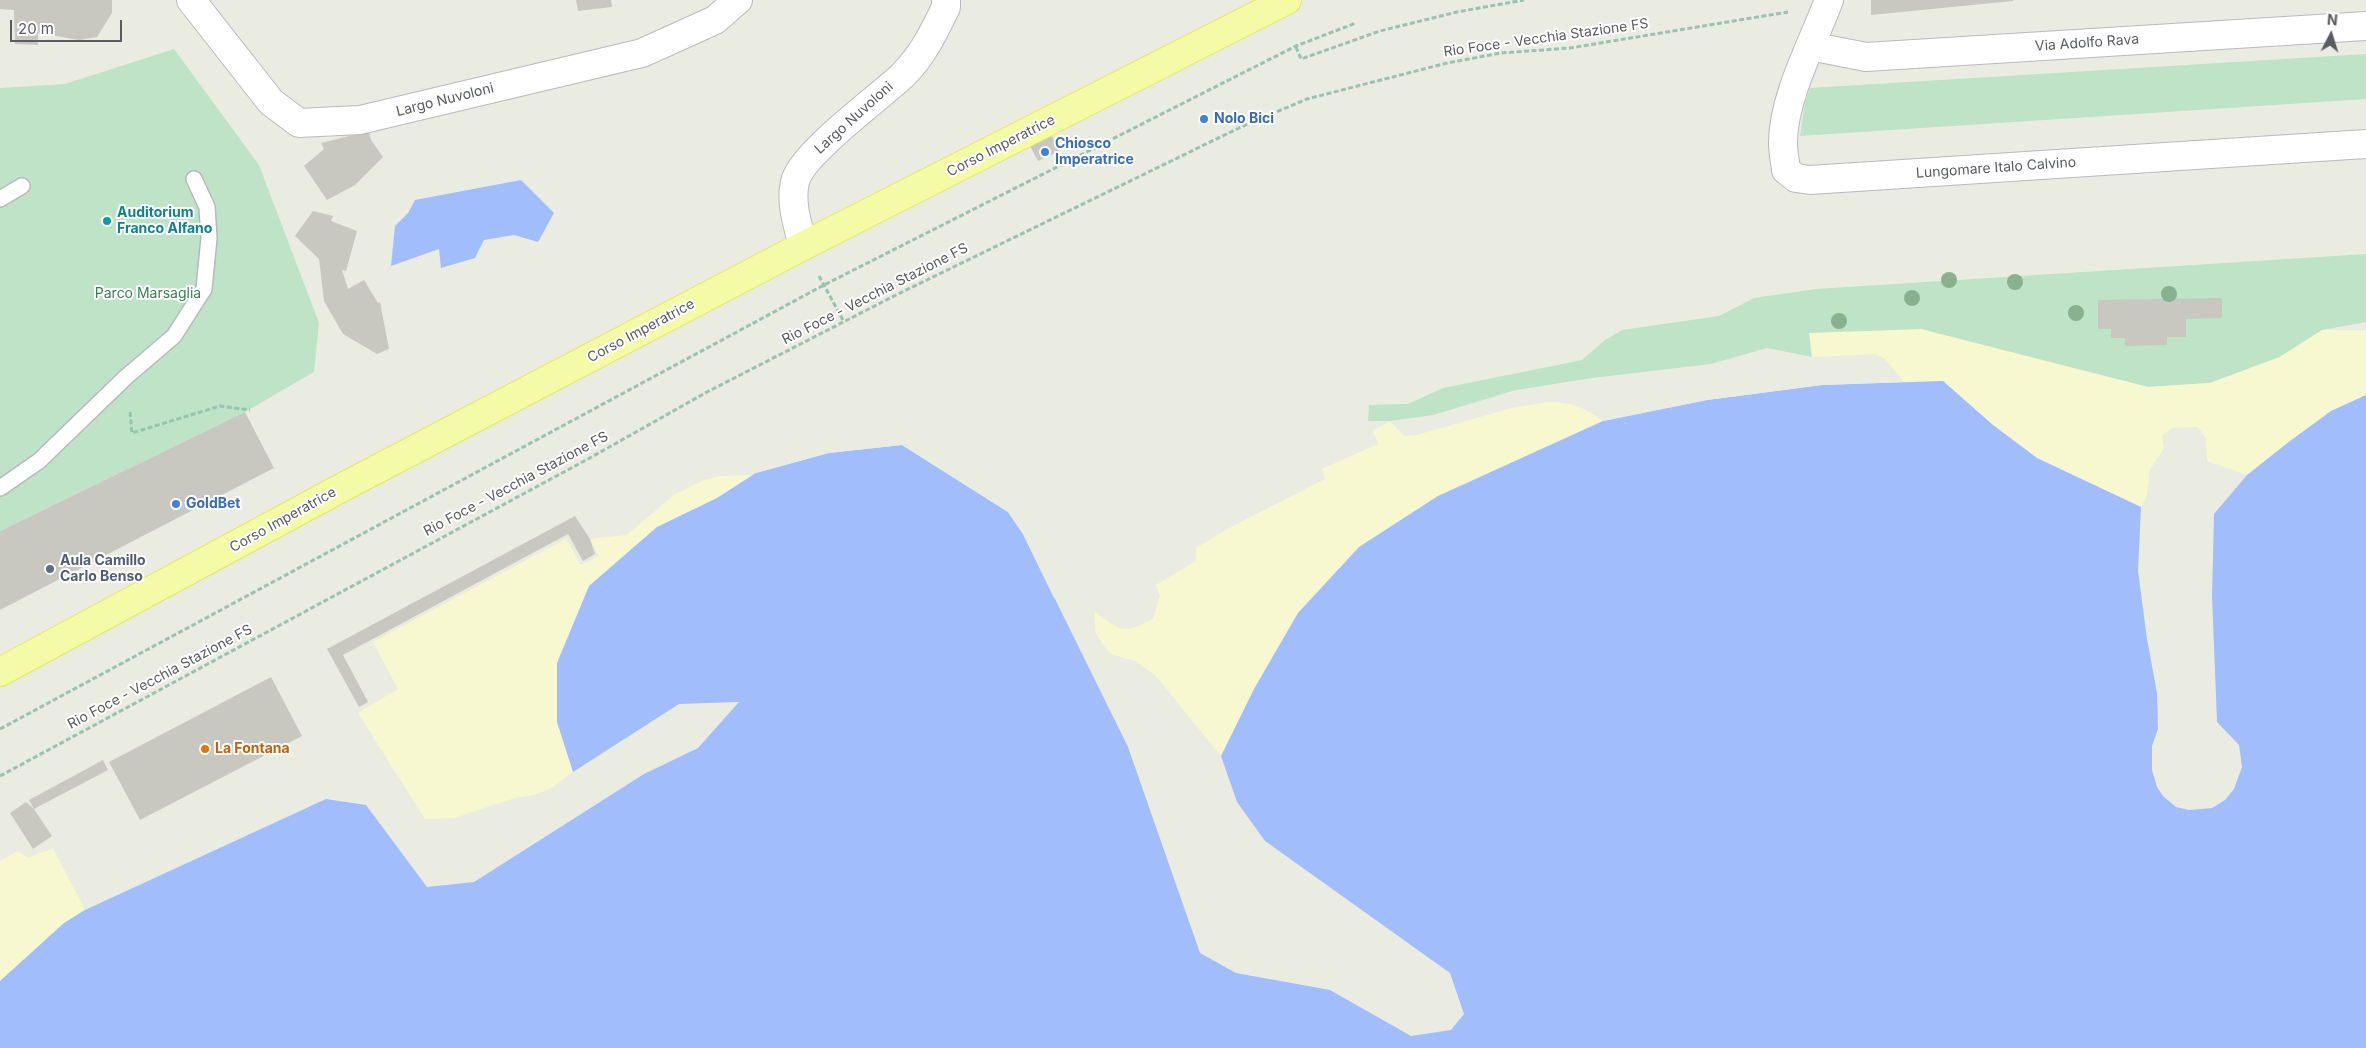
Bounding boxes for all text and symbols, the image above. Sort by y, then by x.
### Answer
scale bar [12,10,125,42]
north arrow [2306,10,2356,60]
text: N [2326,11,2338,28]
street label: Rio Foce - Vecchia Stazione FS [1443,15,1649,61]
text: 20 m [18,19,54,38]
street label: Via Adolfo Rava [2034,31,2140,55]
street label: Largo Nuvoloni [811,78,897,158]
street label: Largo Nuvoloni [394,80,496,120]
street label: Corso Imperatrice [944,111,1058,181]
place label: Nolo Bici [1214,111,1274,127]
marker: Nolo Bici [1198,113,1210,125]
place label: Chiosco Imperatrice [1055,136,1134,168]
marker: Chiosco Imperatrice [1039,146,1051,158]
street label: Lungomare Italo Calvino [1915,154,2077,182]
place label: Auditorium Franco Alfano [117,205,212,238]
marker: Auditorium Franco Alfano [101,215,113,227]
street label: Rio Foce - Vecchia Stazione FS [779,240,971,348]
park label: Parco Marsaglia [95,286,201,302]
street label: Corso Imperatrice [584,296,698,366]
street label: Rio Foce - Vecchia Stazione FS [421,428,611,540]
street label: Corso Imperatrice [227,484,339,556]
place label: GoldBet [186,496,240,512]
marker: GoldBet [170,498,182,510]
place label: Aula Camillo Carlo Benso [60,553,146,586]
marker: Aula Camillo Carlo Benso [44,563,56,575]
street label: Rio Foce - Vecchia Stazione FS [65,621,255,733]
place label: La Fontana [215,741,290,757]
marker: La Fontana [199,743,211,755]

